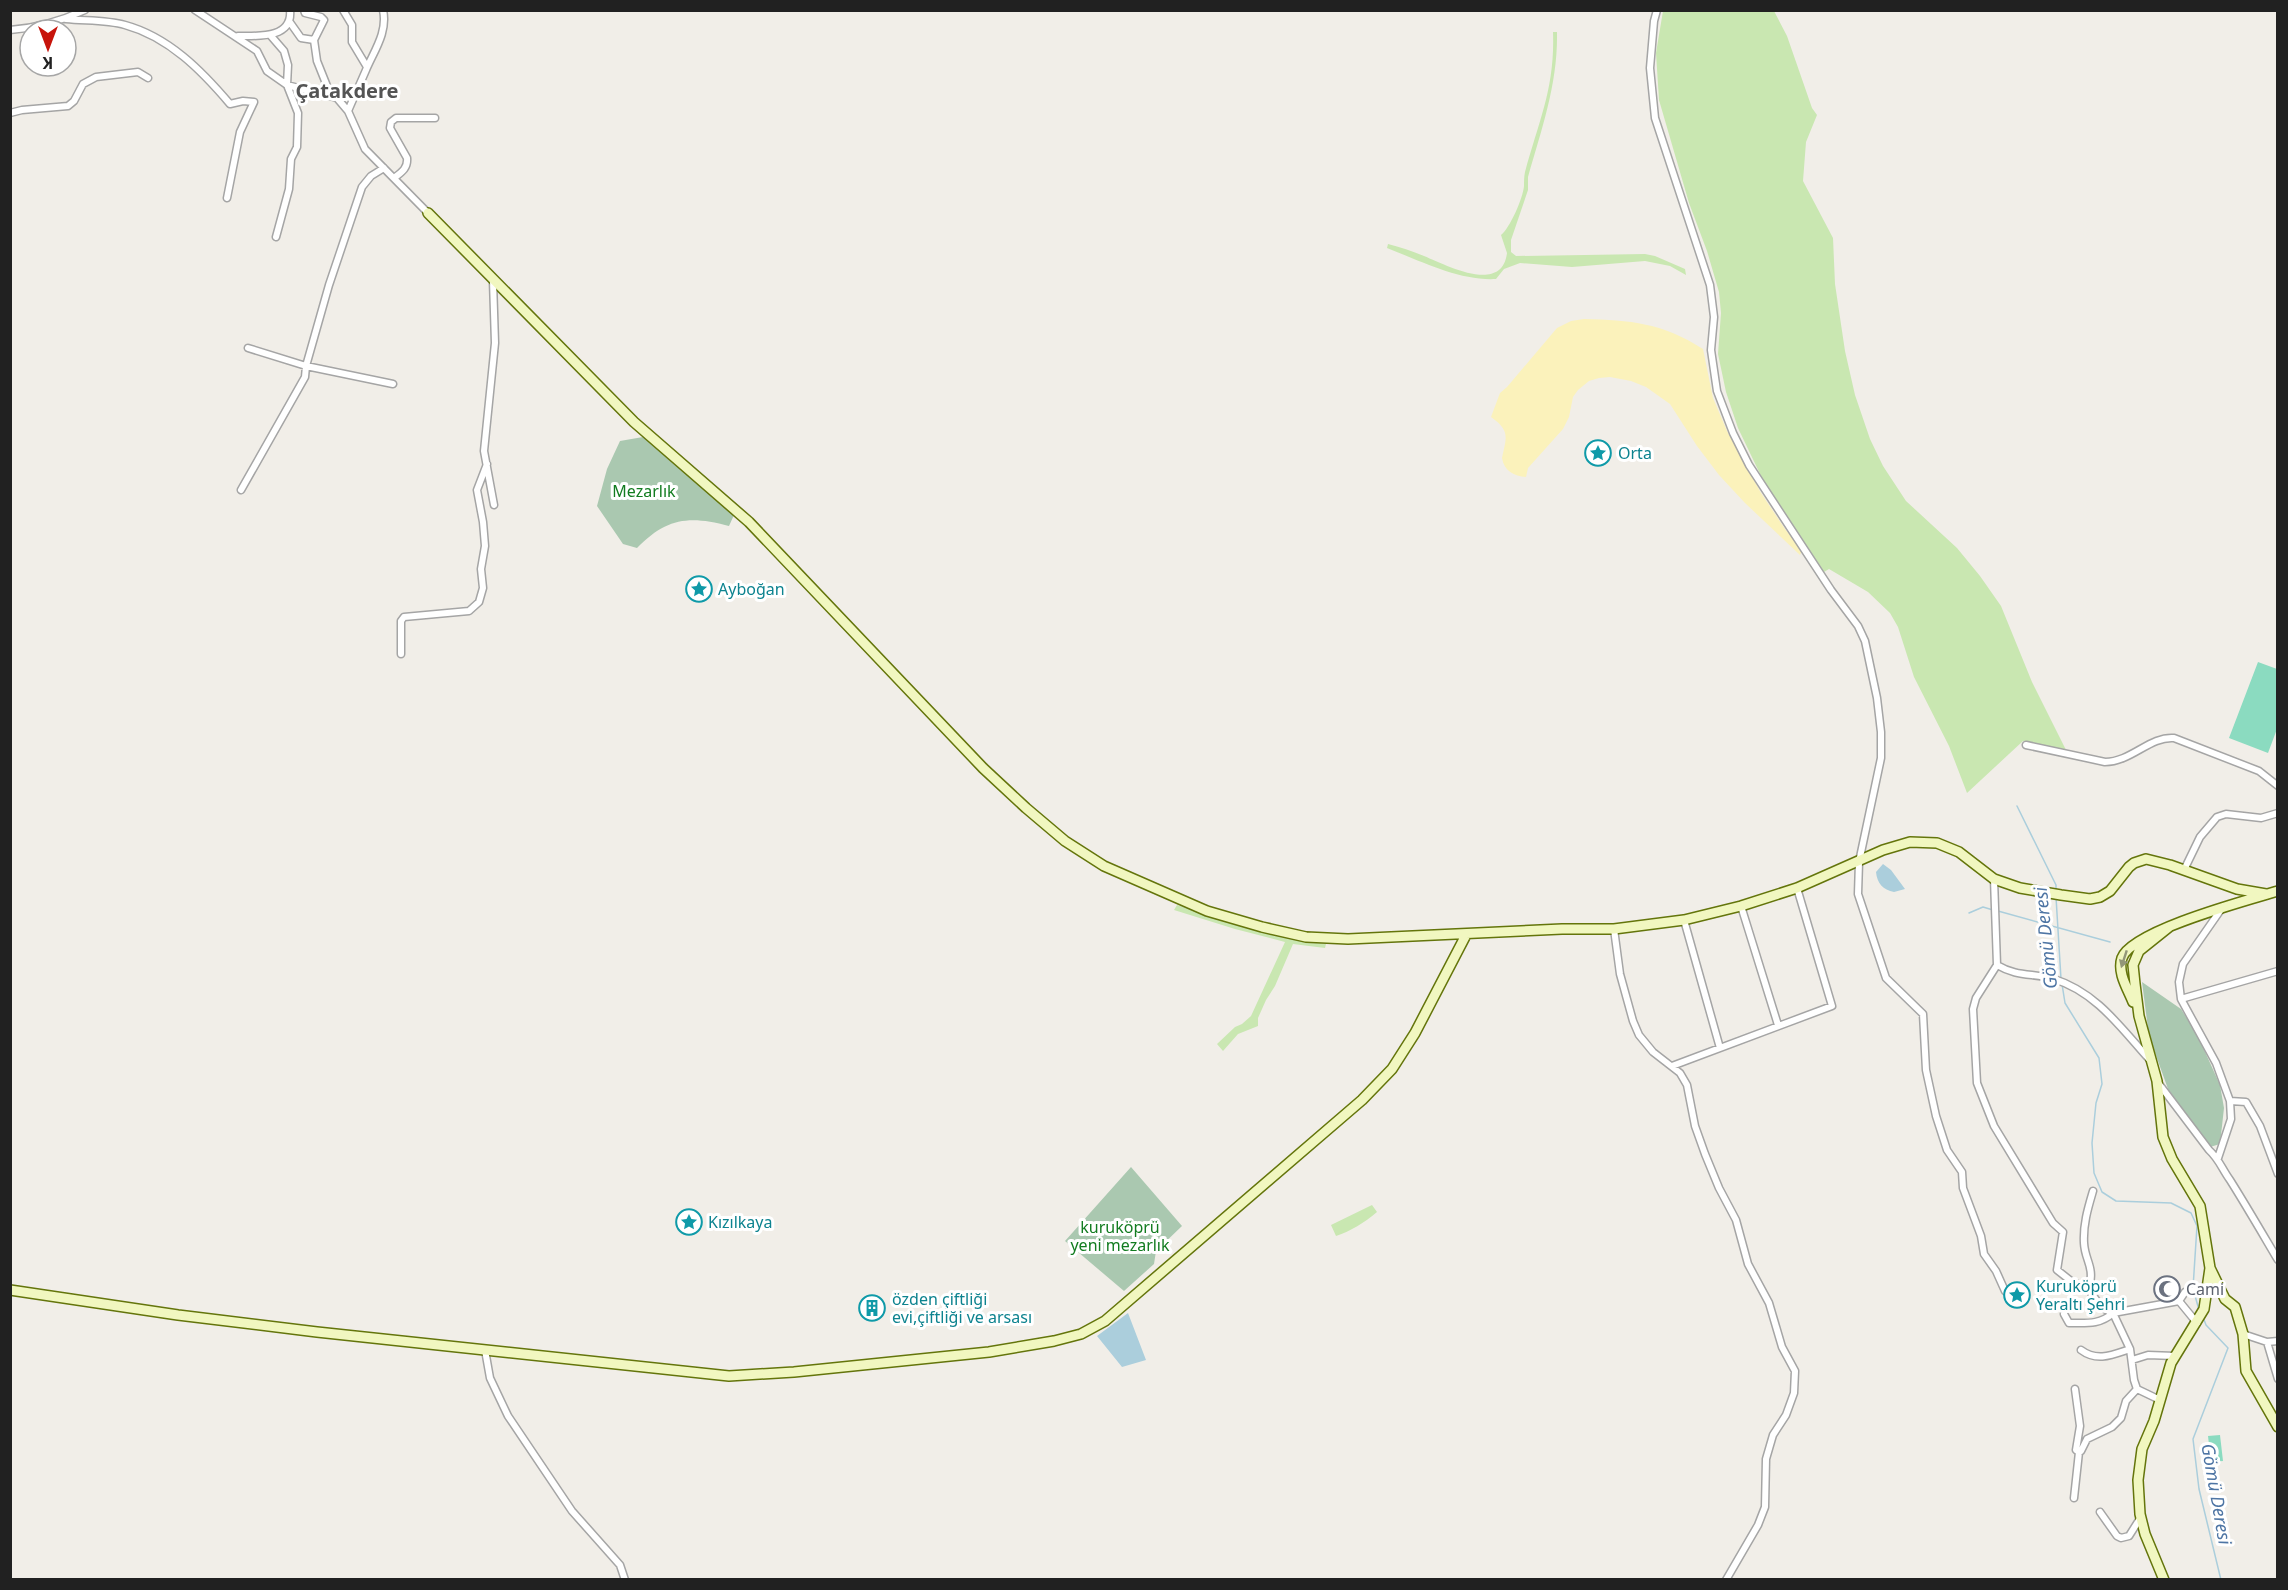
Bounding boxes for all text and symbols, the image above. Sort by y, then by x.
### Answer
north arrow [18,18,78,78]
text: K [42,52,53,74]
district label: Çatakdere [296,77,399,104]
place icon: Orta [1583,438,1613,468]
place label: Orta [1618,442,1652,464]
park label: Mezarlık [612,480,676,502]
place icon: Ayboğan [684,574,714,604]
place label: Ayboğan [718,578,785,600]
water label: Gömü Deresi [2028,886,2062,990]
one-way arrow [2119,950,2128,968]
place icon: Kızılkaya [674,1207,704,1237]
place label: Kızılkaya [708,1211,772,1233]
park label: kuruköprü yeni mezarlık [1070,1216,1170,1256]
mosque icon: Cami [2152,1274,2182,1304]
place label: Kuruköprü Yeraltı Şehri [2036,1275,2125,1315]
place label: Cami [2186,1278,2224,1300]
place icon: Kuruköprü Yeraltı Şehri [2002,1280,2032,1310]
place label: özden çiftliği evi,çiftliği ve arsası [892,1288,1032,1328]
building icon: özden çiftliği evi,çiftliği ve arsası [857,1293,887,1323]
water label: Gömü Deresi [2196,1441,2238,1547]

